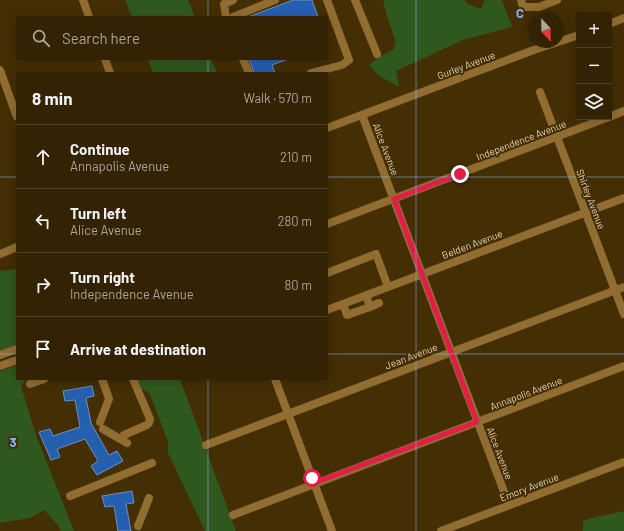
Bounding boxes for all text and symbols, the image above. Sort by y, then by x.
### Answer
text: C [516,5,524,21]
north arrow [528,12,564,48]
map controls [576,12,612,120]
button: + [576,12,612,48]
search box [16,16,328,60]
icon: search [30,27,52,49]
text: Search here [62,29,140,47]
street label: Gurley Avenue [435,48,497,82]
button: − [576,48,612,84]
button: layers [576,84,612,120]
text: 8 min [32,88,72,108]
text: Walk · 570 m [244,90,312,106]
street label: Independence Avenue [474,117,568,163]
street label: Alice Avenue [371,121,401,177]
text: Continue [70,140,130,158]
icon: ahead [32,146,54,168]
text: 210 m [280,149,312,165]
text: Annapolis Avenue [70,158,169,174]
route end [451,165,469,183]
street label: Shirley Avenue [574,167,608,231]
text: Turn left [70,204,126,222]
icon: left [32,210,54,232]
text: 280 m [278,213,312,229]
text: Alice Avenue [70,222,142,238]
street label: Belden Avenue [440,227,504,261]
text: Turn right [70,268,135,286]
icon: right [32,274,54,296]
text: 80 m [285,277,312,293]
text: Independence Avenue [70,286,194,302]
icon: arrive [32,338,54,360]
text: Arrive at destination [70,340,206,358]
street label: Jean Avenue [383,340,439,372]
street label: Annapolis Avenue [488,374,564,412]
street label: Alice Avenue [485,425,515,481]
text: 3 [9,434,17,450]
route start [303,469,321,487]
street label: Emory Avenue [498,470,560,504]

